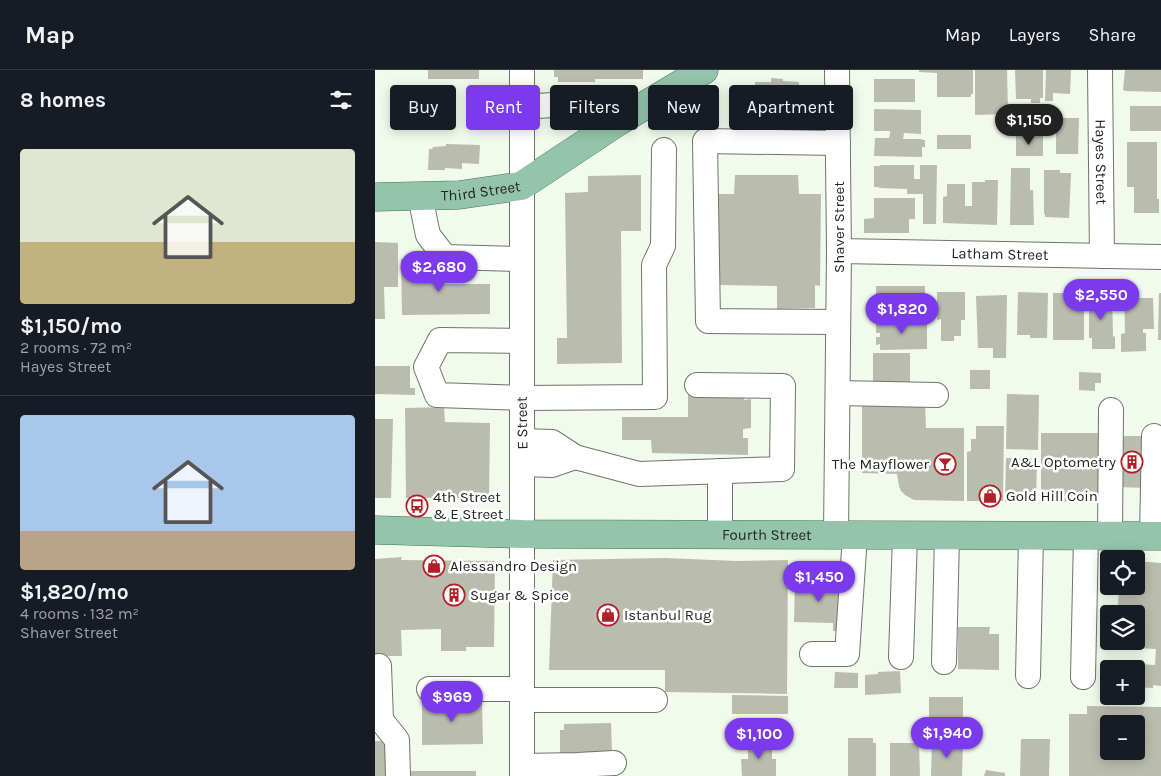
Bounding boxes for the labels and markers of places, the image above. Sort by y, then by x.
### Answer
pin: $1,150 [988,104,1070,146]
pin: $2,680 [398,250,480,293]
pin: $2,550 [1060,278,1142,321]
pin: $1,820 [861,292,943,335]
building icon: A&L Optometry [1120,450,1144,474]
bar icon: The Mayflower [933,452,957,476]
place label: A&L Optometry [1011,453,1116,471]
place label: The Mayflower [832,455,930,473]
shop icon: Gold Hill Coin [978,484,1002,508]
place label: Gold Hill Coin [1006,487,1098,505]
place label: 4th Street & E Street [433,488,504,523]
bus stop icon: 4th Street & E Street [405,494,429,518]
shop icon: Alessandro Design [422,554,446,578]
place label: Alessandro Design [450,557,577,575]
pin: $1,450 [778,560,860,603]
building icon: Sugar & Spice [442,583,466,607]
place label: Sugar & Spice [470,586,569,604]
shop icon: Istanbul Rug [596,603,620,627]
place label: Istanbul Rug [624,606,712,624]
pin: $969 [422,680,482,723]
pin: $1,940 [906,716,988,759]
pin: $1,100 [718,718,800,760]

